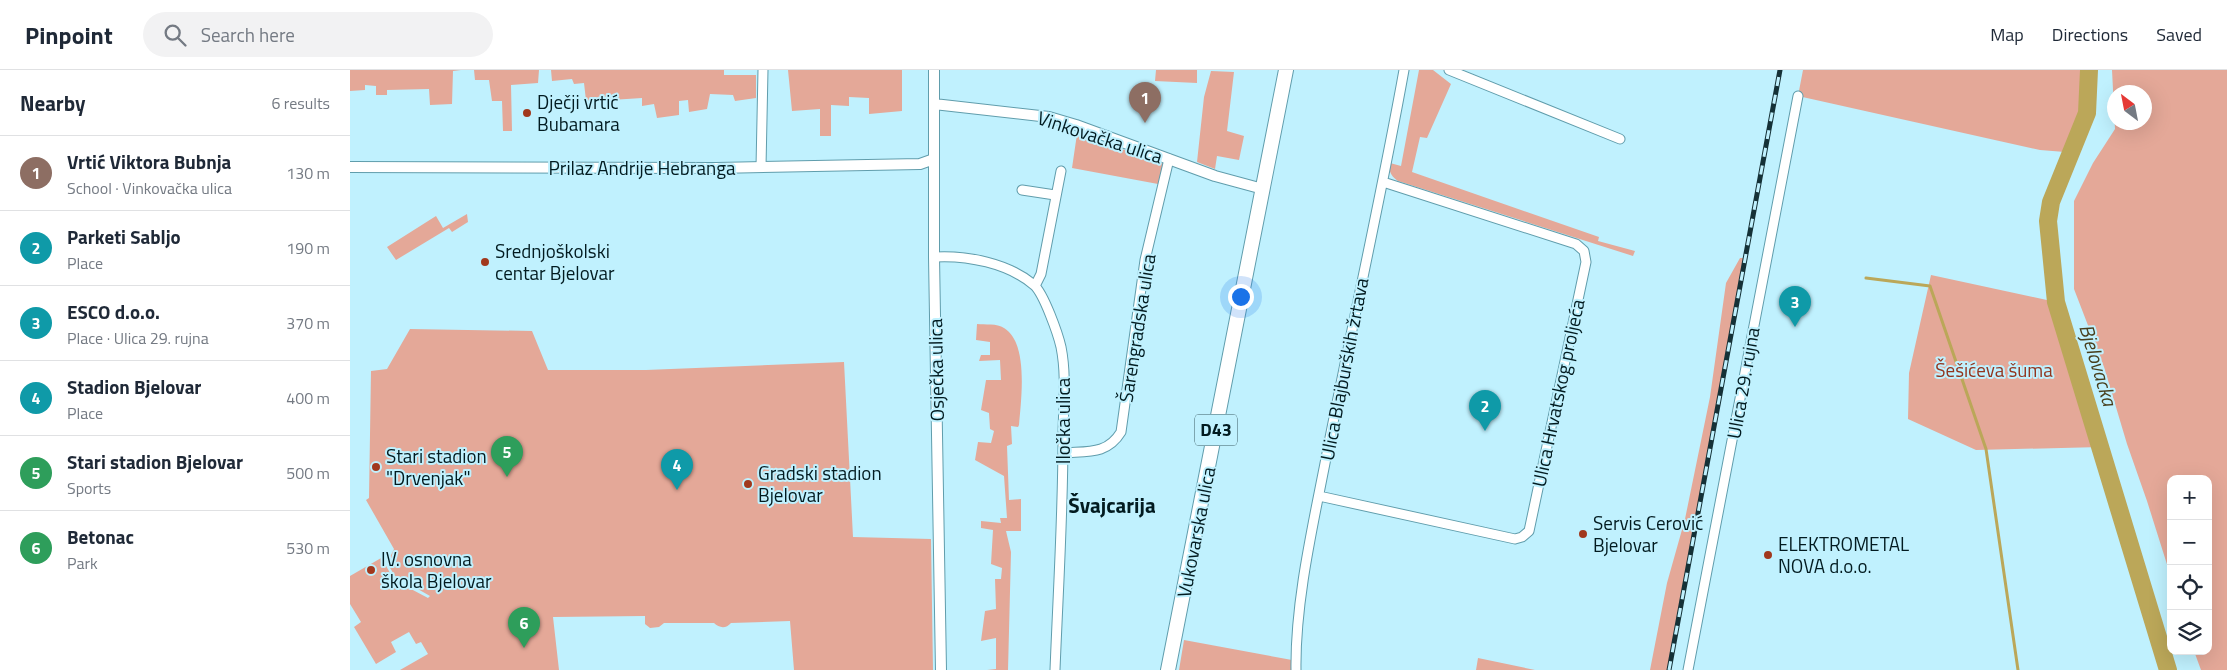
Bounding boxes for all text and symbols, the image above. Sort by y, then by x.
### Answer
search box [143,12,493,57]
text: Pinpoint [25,17,113,53]
text: Search here [201,20,295,49]
icon: search [161,21,189,49]
text: Map [1990,21,2024,48]
text: Directions [2052,21,2128,48]
text: Saved [2156,21,2202,48]
pin: 1 [1129,82,1161,123]
north arrow [2107,85,2152,130]
text: Nearby [20,87,85,119]
place label: Dječji vrtić Bubamara [537,87,620,138]
text: 6 results [271,91,330,115]
street label: Vinkovačka ulica [1034,103,1167,171]
marker: Dječji vrtić Bubamara [521,107,533,119]
text: Vrtić Viktora Bubnja [67,147,231,176]
street label: Prilaz Andrije Hebranga [549,153,736,182]
text: 1 [32,161,40,185]
text: 130 m [286,161,330,185]
text: School · Vinkovačka ulica [67,176,232,200]
text: Parketi Sabljo [67,222,181,251]
text: 2 [32,236,40,260]
text: 190 m [286,236,330,260]
place label: Srednjoškolski centar Bjelovar [495,236,615,287]
text: Place [67,251,103,275]
street label: Šarengradska ulica [1110,251,1163,404]
marker: Srednjoškolski centar Bjelovar [479,256,491,268]
street label: Ulica Blajburških žrtava [1312,275,1376,463]
your location [1228,284,1254,310]
pin: 3 [1779,286,1811,327]
street label: Ulica Hrvatskog proljeća [1523,296,1592,490]
text: ESCO d.o.o. [67,297,160,326]
text: 3 [32,311,40,335]
text: 370 m [286,311,330,335]
street label: Osječka ulica [920,318,951,422]
water label: Bjelovacka [2071,320,2126,411]
street label: Ulica 29. rujna [1718,324,1767,441]
text: Place · Ulica 29. rujna [67,326,209,350]
park label: Šešićeva šuma [1935,355,2053,384]
text: Stadion Bjelovar [67,372,201,401]
street label: Iločka ulica [1048,377,1077,464]
text: 4 [32,386,40,410]
text: 400 m [286,386,330,410]
pin: 2 [1469,390,1501,431]
text: Place [67,401,103,425]
road number: D43 [1195,414,1237,446]
pin: 5 [491,436,523,477]
place label: Stari stadion "Drvenjak" [386,441,487,492]
text: Stari stadion Bjelovar [67,447,243,476]
pin: 4 [661,449,693,490]
place label: Gradski stadion Bjelovar [758,458,882,509]
text: 5 [32,461,40,485]
text: 500 m [286,461,330,485]
marker: Stari stadion "Drvenjak" [370,461,382,473]
street label: Vukovarska ulica [1169,464,1222,600]
map controls [2167,475,2212,655]
button: + [2167,475,2212,520]
text: Sports [67,476,111,500]
marker: Gradski stadion Bjelovar [742,478,754,490]
district label: Švajcarija [1068,489,1156,521]
place label: Servis Cerović Bjelovar [1593,508,1703,559]
button: − [2167,520,2212,565]
text: Betonac [67,522,134,551]
marker: Servis Cerović Bjelovar [1577,528,1589,540]
place label: ELEKTROMETAL NOVA d.o.o. [1778,529,1909,580]
text: 6 [32,536,40,560]
text: 530 m [286,536,330,560]
place label: IV. osnovna škola Bjelovar [381,544,492,595]
marker: ELEKTROMETAL NOVA d.o.o. [1762,549,1774,561]
text: Park [67,551,98,575]
marker: IV. osnovna škola Bjelovar [365,564,377,576]
button: locate [2167,565,2212,610]
pin: 6 [508,607,540,648]
button: layers [2167,610,2212,655]

